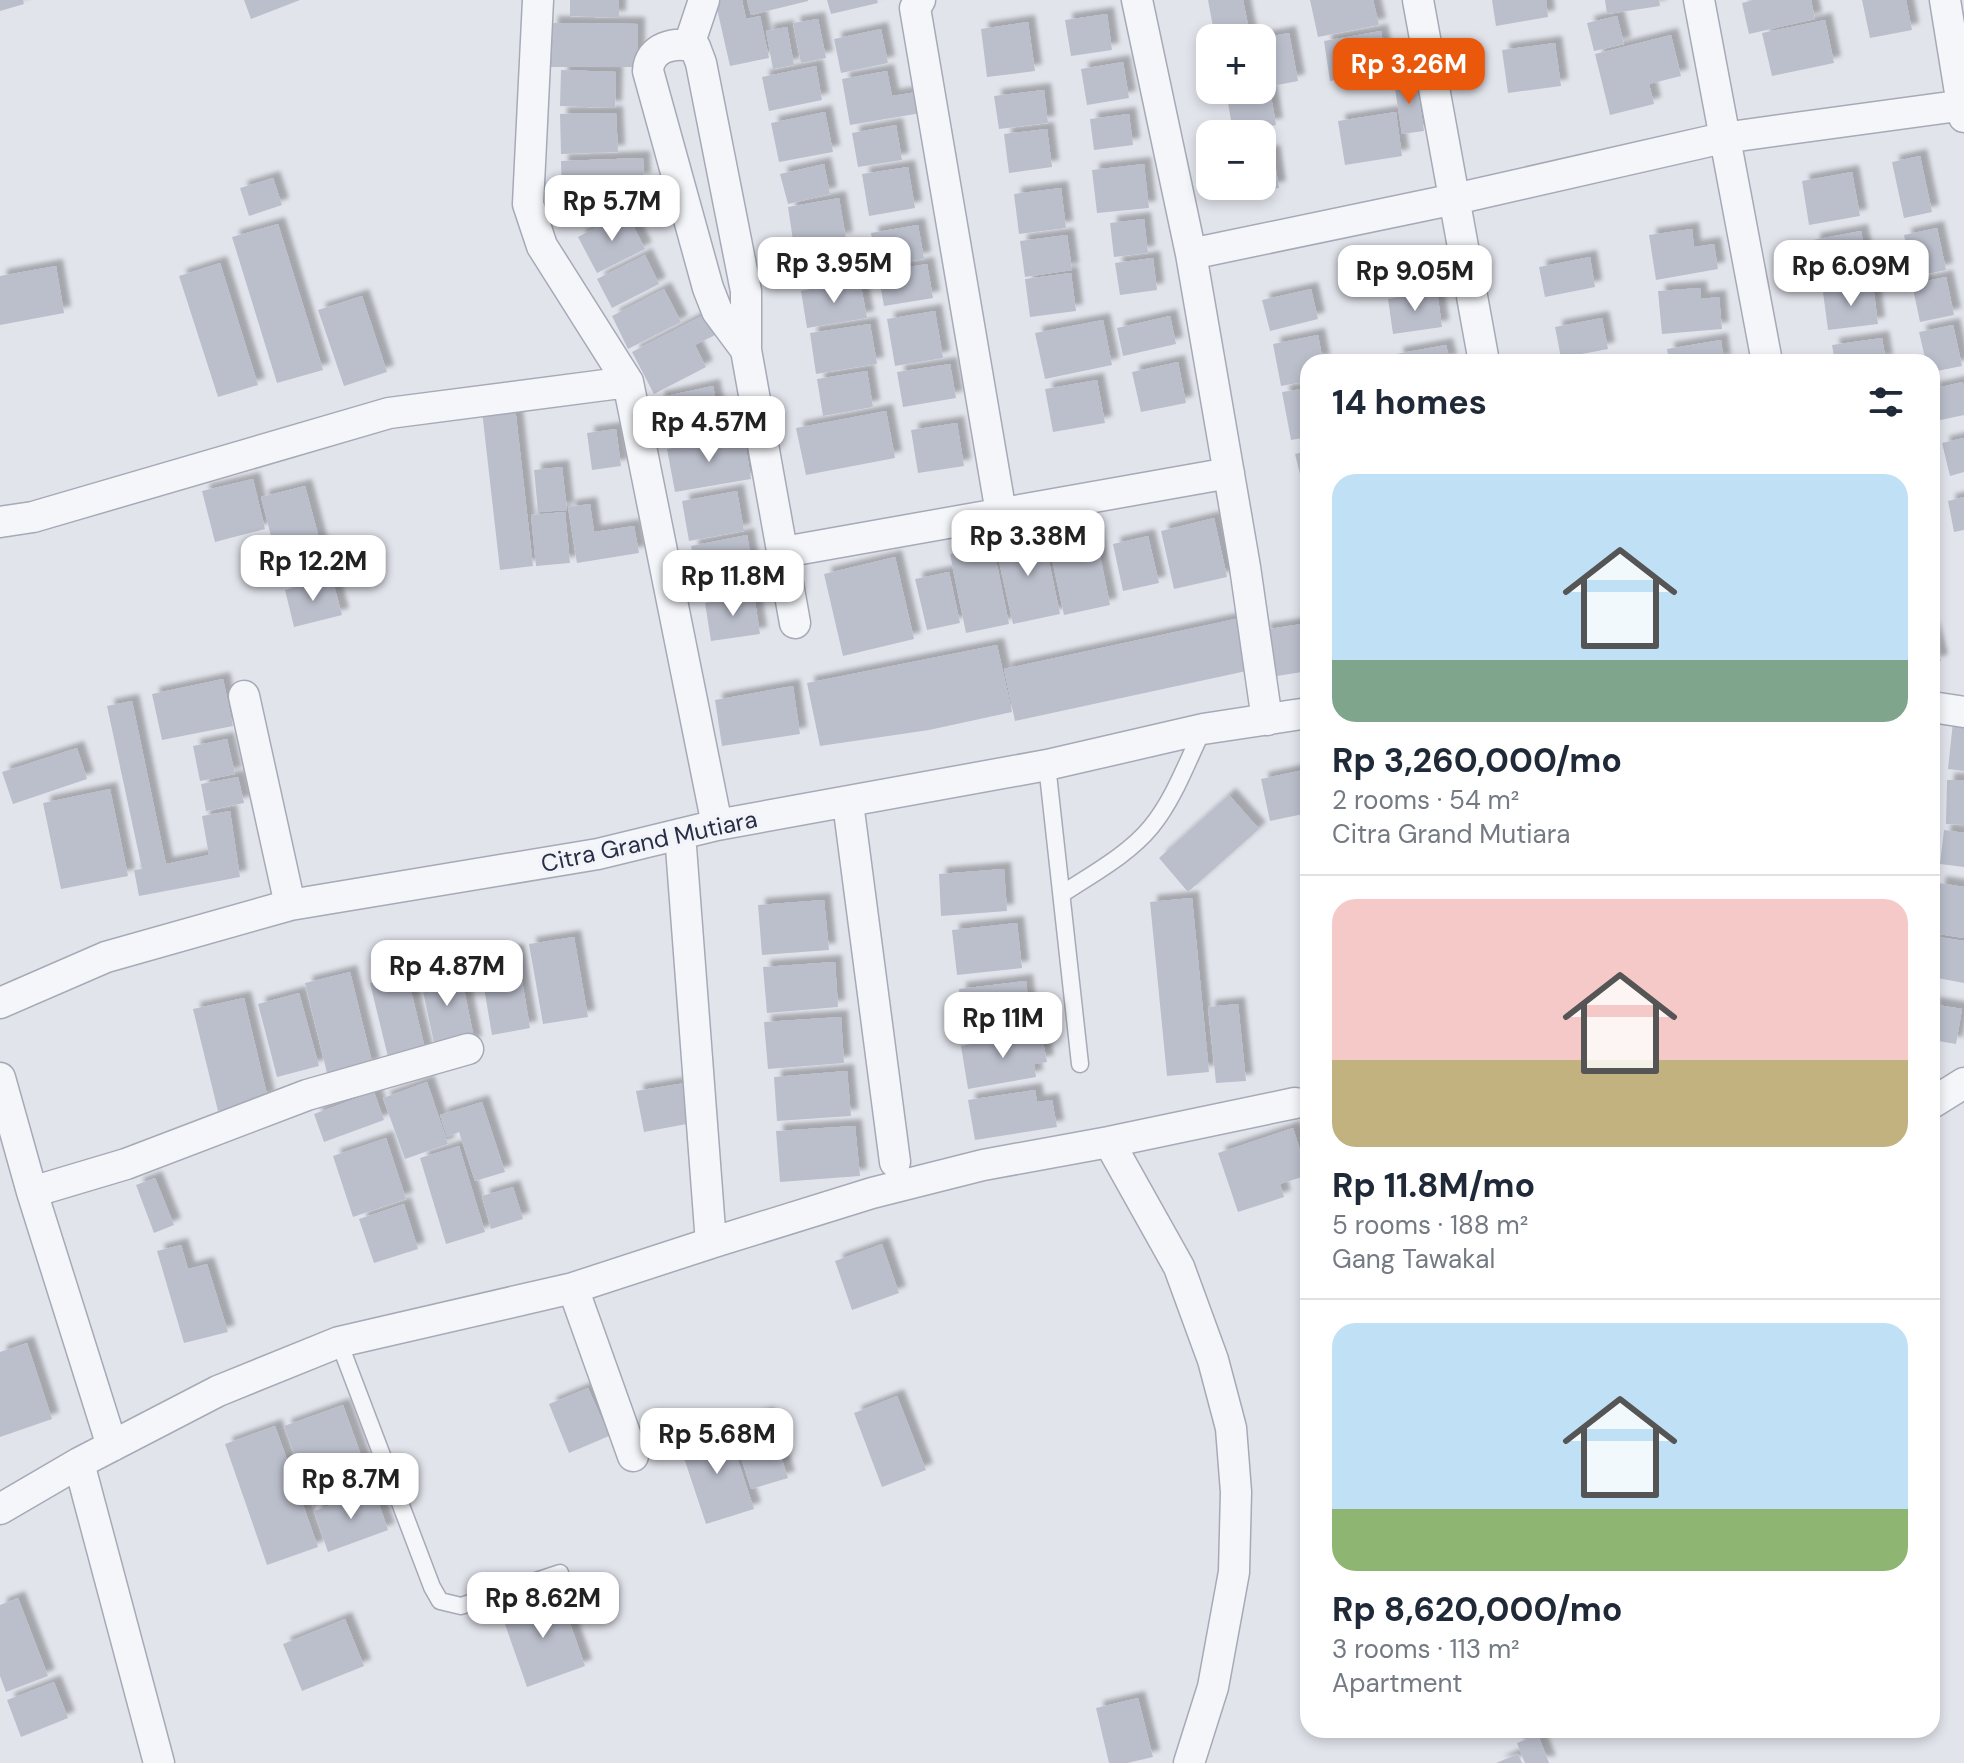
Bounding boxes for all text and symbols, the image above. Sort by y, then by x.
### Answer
map controls [1196,24,1276,200]
button: + [1196,24,1276,104]
pin: Rp 3.26M [1326,38,1492,106]
text: Rp 3.26M [1351,47,1467,81]
button: − [1196,120,1276,200]
pin: Rp 5.7M [538,175,686,243]
text: Rp 5.7M [563,184,661,218]
pin: Rp 3.95M [751,237,917,305]
pin: Rp 6.09M [1768,240,1934,308]
pin: Rp 9.05M [1332,245,1498,313]
text: Rp 3.95M [776,246,892,280]
text: Rp 6.09M [1792,249,1910,283]
text: Rp 9.05M [1356,254,1474,288]
text: 14 homes [1332,380,1487,425]
icon: filters [1864,380,1908,424]
pin: Rp 4.57M [626,396,792,464]
text: Rp 4.57M [651,405,767,439]
pin: Rp 3.38M [945,510,1111,578]
text: Rp 3.38M [970,519,1086,553]
icon: home [1548,526,1692,670]
pin: Rp 12.2M [230,535,396,603]
text: Rp 12.2M [259,544,367,578]
pin: Rp 11.8M [650,550,816,618]
text: Rp 11.8M [681,559,785,593]
text: Rp 3,260,000/mo [1332,738,1622,783]
text: 2 rooms · 54 m² [1332,783,1519,817]
street label: Citra Grand Mutiara [538,803,760,879]
text: Citra Grand Mutiara [1332,817,1570,851]
pin: Rp 4.87M [364,940,530,1008]
text: Rp 4.87M [389,949,505,983]
icon: home [1548,951,1692,1095]
pin: Rp 11M [938,992,1068,1060]
text: Rp 11M [962,1001,1044,1035]
text: Rp 11.8M/mo [1332,1163,1535,1208]
text: 5 rooms · 188 m² [1332,1208,1528,1242]
text: Gang Tawakal [1332,1242,1495,1276]
icon: home [1548,1375,1692,1519]
pin: Rp 5.68M [634,1408,800,1476]
text: Rp 5.68M [658,1417,776,1451]
pin: Rp 8.7M [277,1453,425,1521]
text: Rp 8.7M [302,1462,400,1496]
pin: Rp 8.62M [460,1572,626,1640]
text: Rp 8.62M [485,1581,601,1615]
text: Rp 8,620,000/mo [1332,1587,1623,1632]
text: 3 rooms · 113 m² [1332,1632,1520,1666]
text: Apartment [1332,1666,1463,1700]

